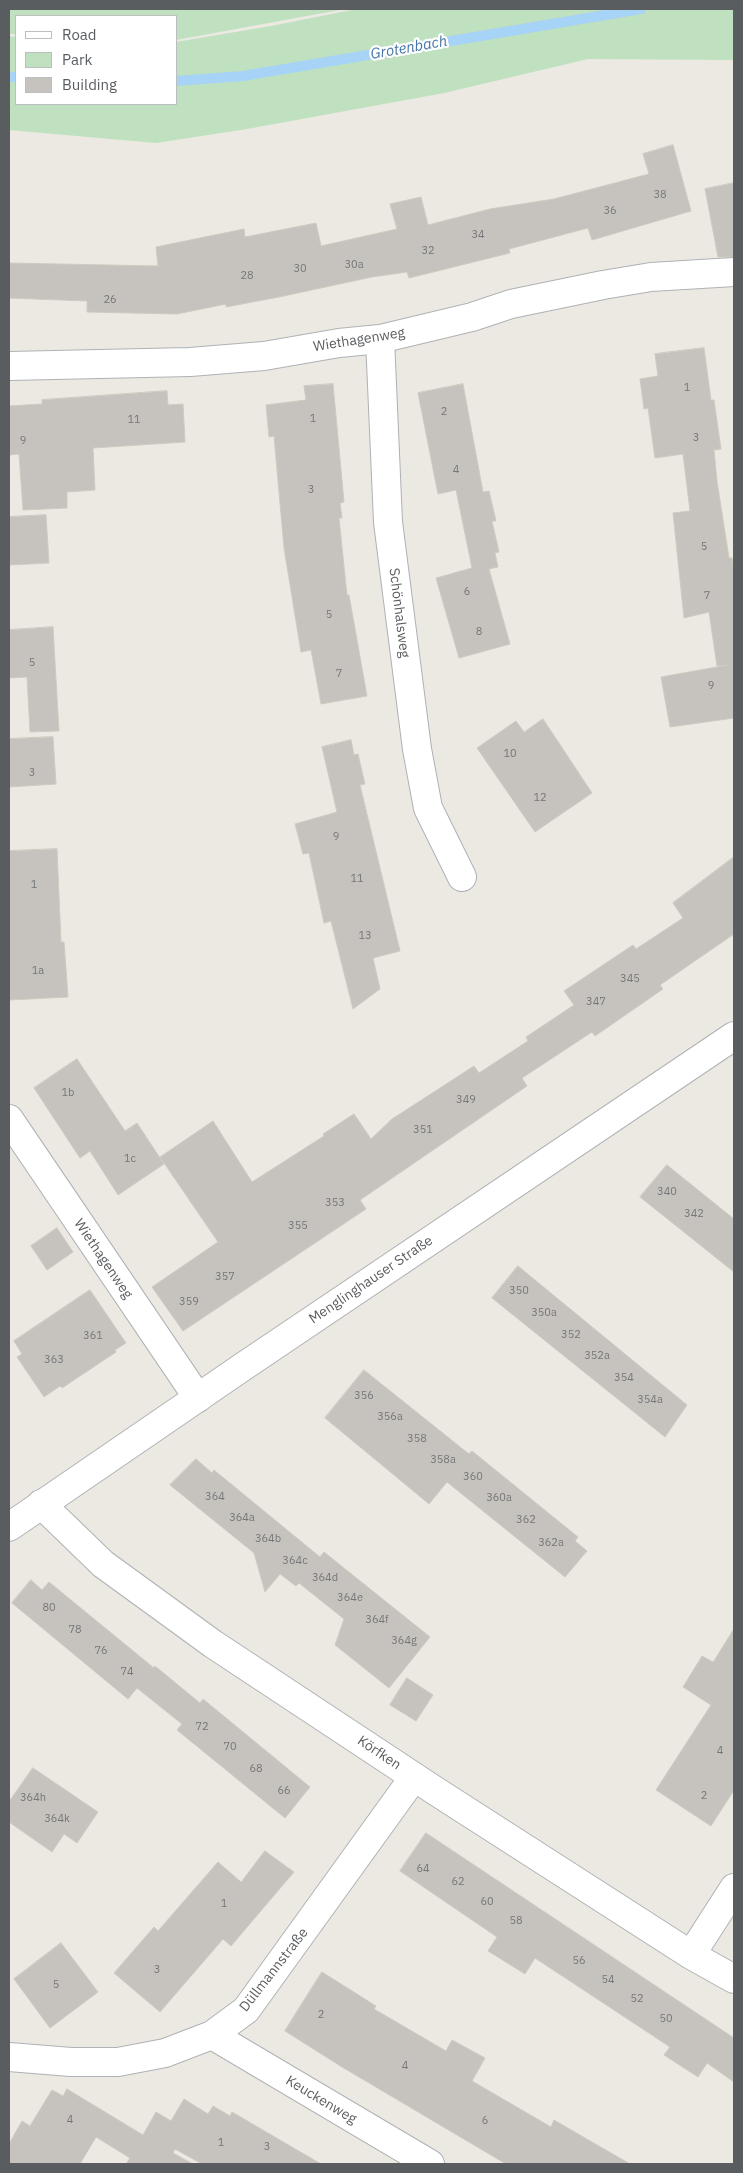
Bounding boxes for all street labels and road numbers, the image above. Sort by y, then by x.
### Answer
street label: Wiethagenweg [312,324,406,356]
street label: Schönhalsweg [385,567,413,659]
street label: Wiethagenweg [70,1216,136,1302]
street label: Menglinghauser Straße [306,1232,436,1328]
street label: Körfken [354,1732,404,1774]
street label: Düllmannstraße [236,1925,312,2015]
street label: Keuckenweg [283,2072,359,2128]

